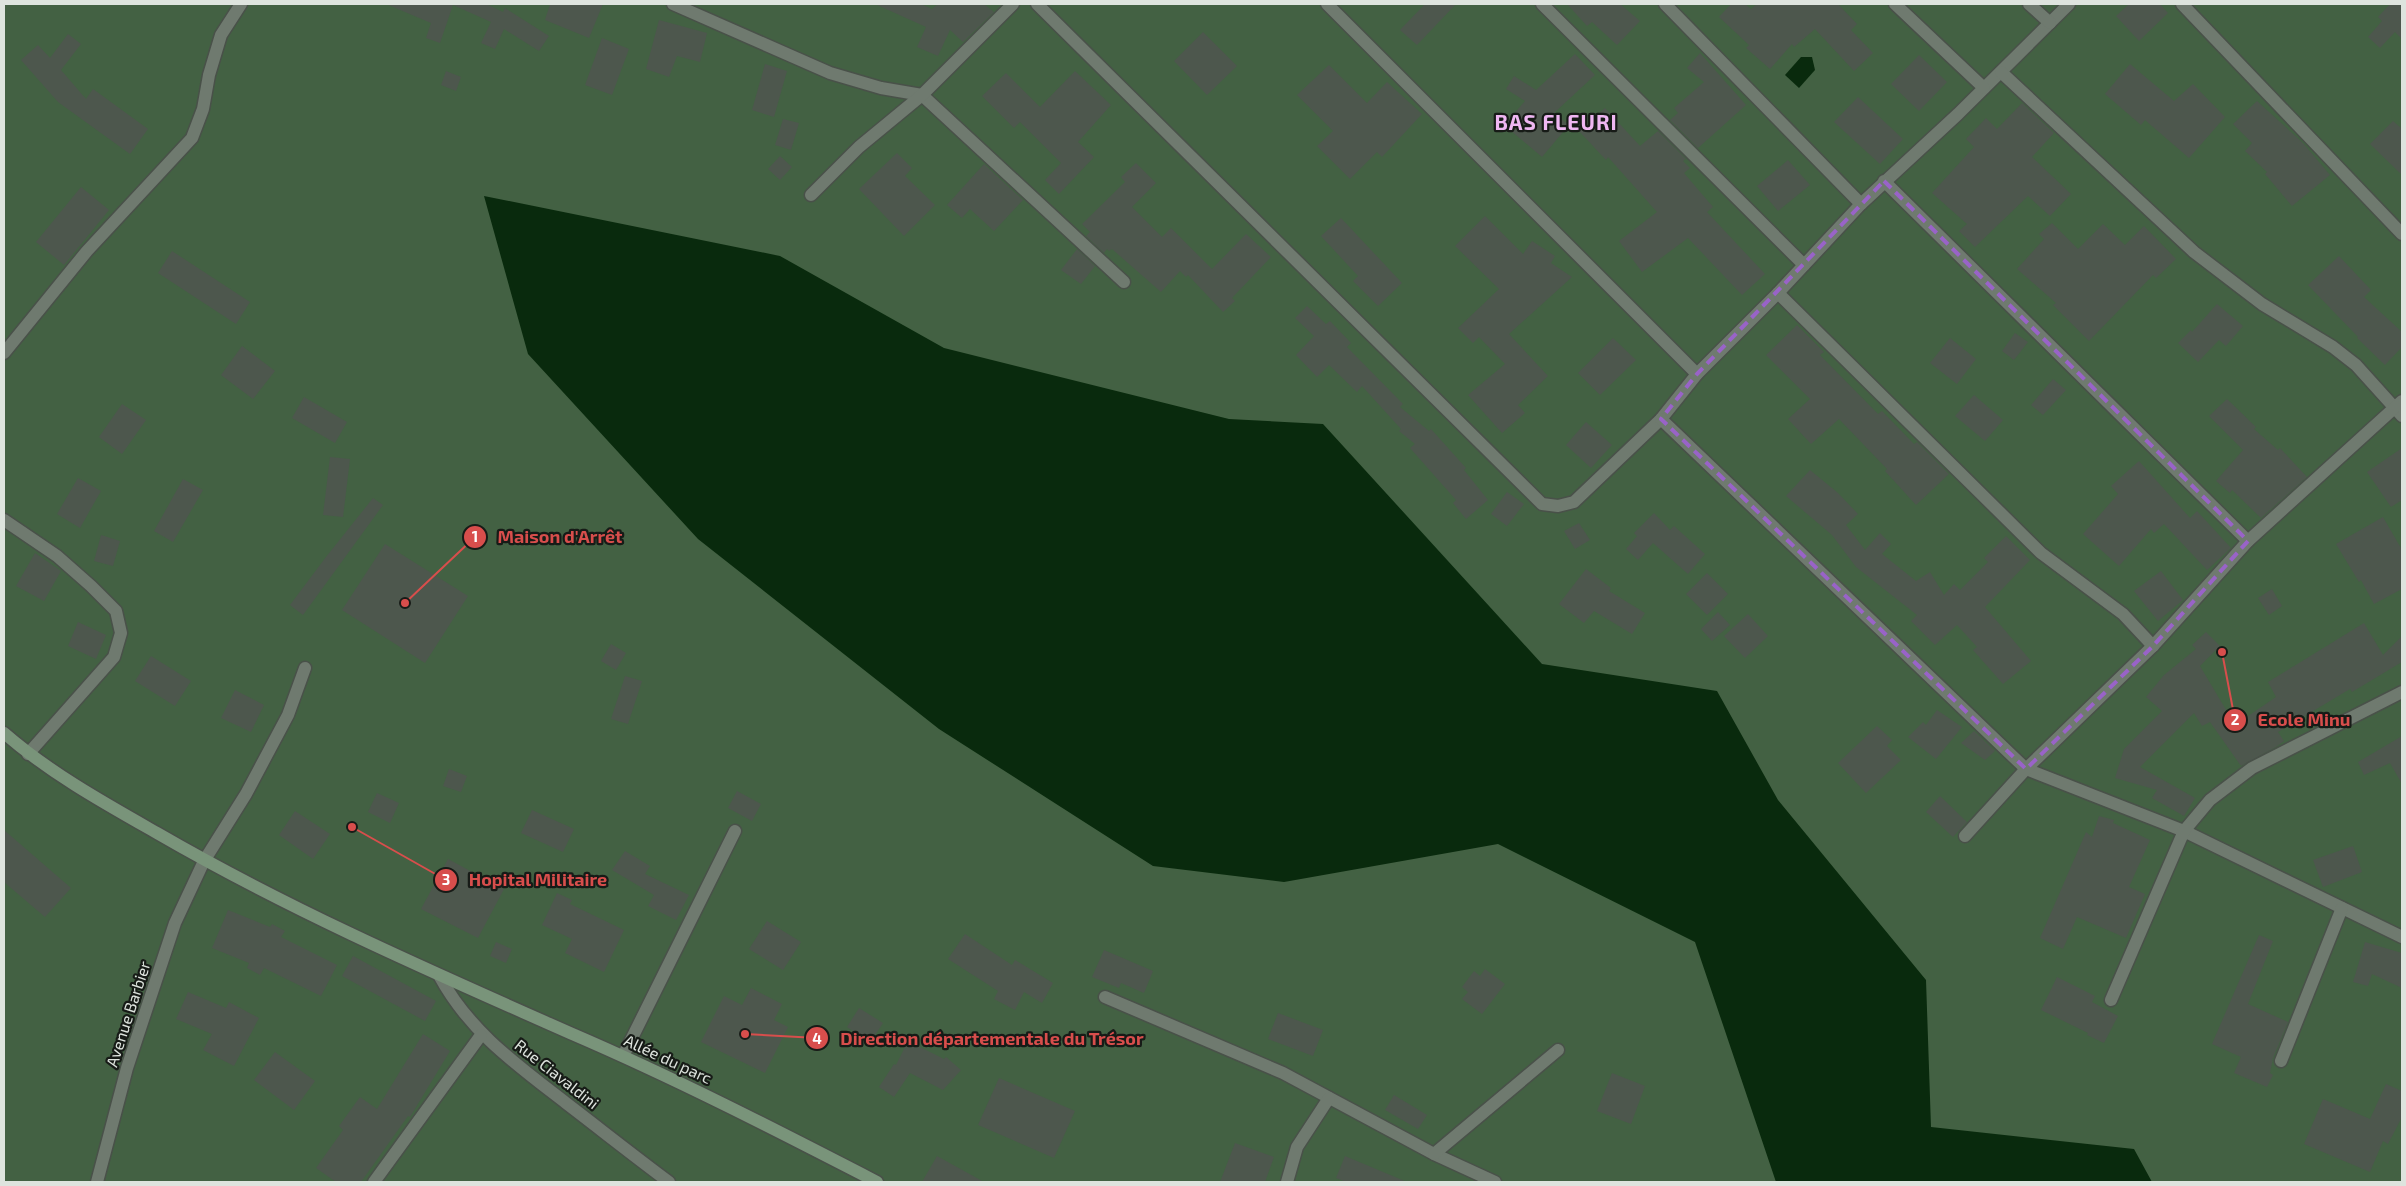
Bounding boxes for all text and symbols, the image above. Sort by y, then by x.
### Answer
district label: BAS FLEURI [1494,109,1618,134]
callout: Maison d'Arrêt [463,520,633,553]
text: Maison d'Arrêt [498,525,623,547]
text: 1 [472,527,478,545]
callout: Ecole Minu [2223,704,2361,737]
text: Ecole Minu [2258,708,2350,730]
text: 2 [2231,710,2240,728]
callout: Hopital Militaire [434,863,618,896]
text: Hopital Militaire [469,868,607,890]
text: 3 [442,870,450,888]
street label: Avenue Barbier [101,958,154,1069]
callout: Direction départementale du Trésor [805,1022,1153,1055]
text: Direction départementale du Trésor [840,1027,1144,1049]
text: 4 [812,1029,822,1047]
street label: Allée du parc [622,1030,715,1087]
street label: Rue Ciavaldini [512,1035,603,1112]

